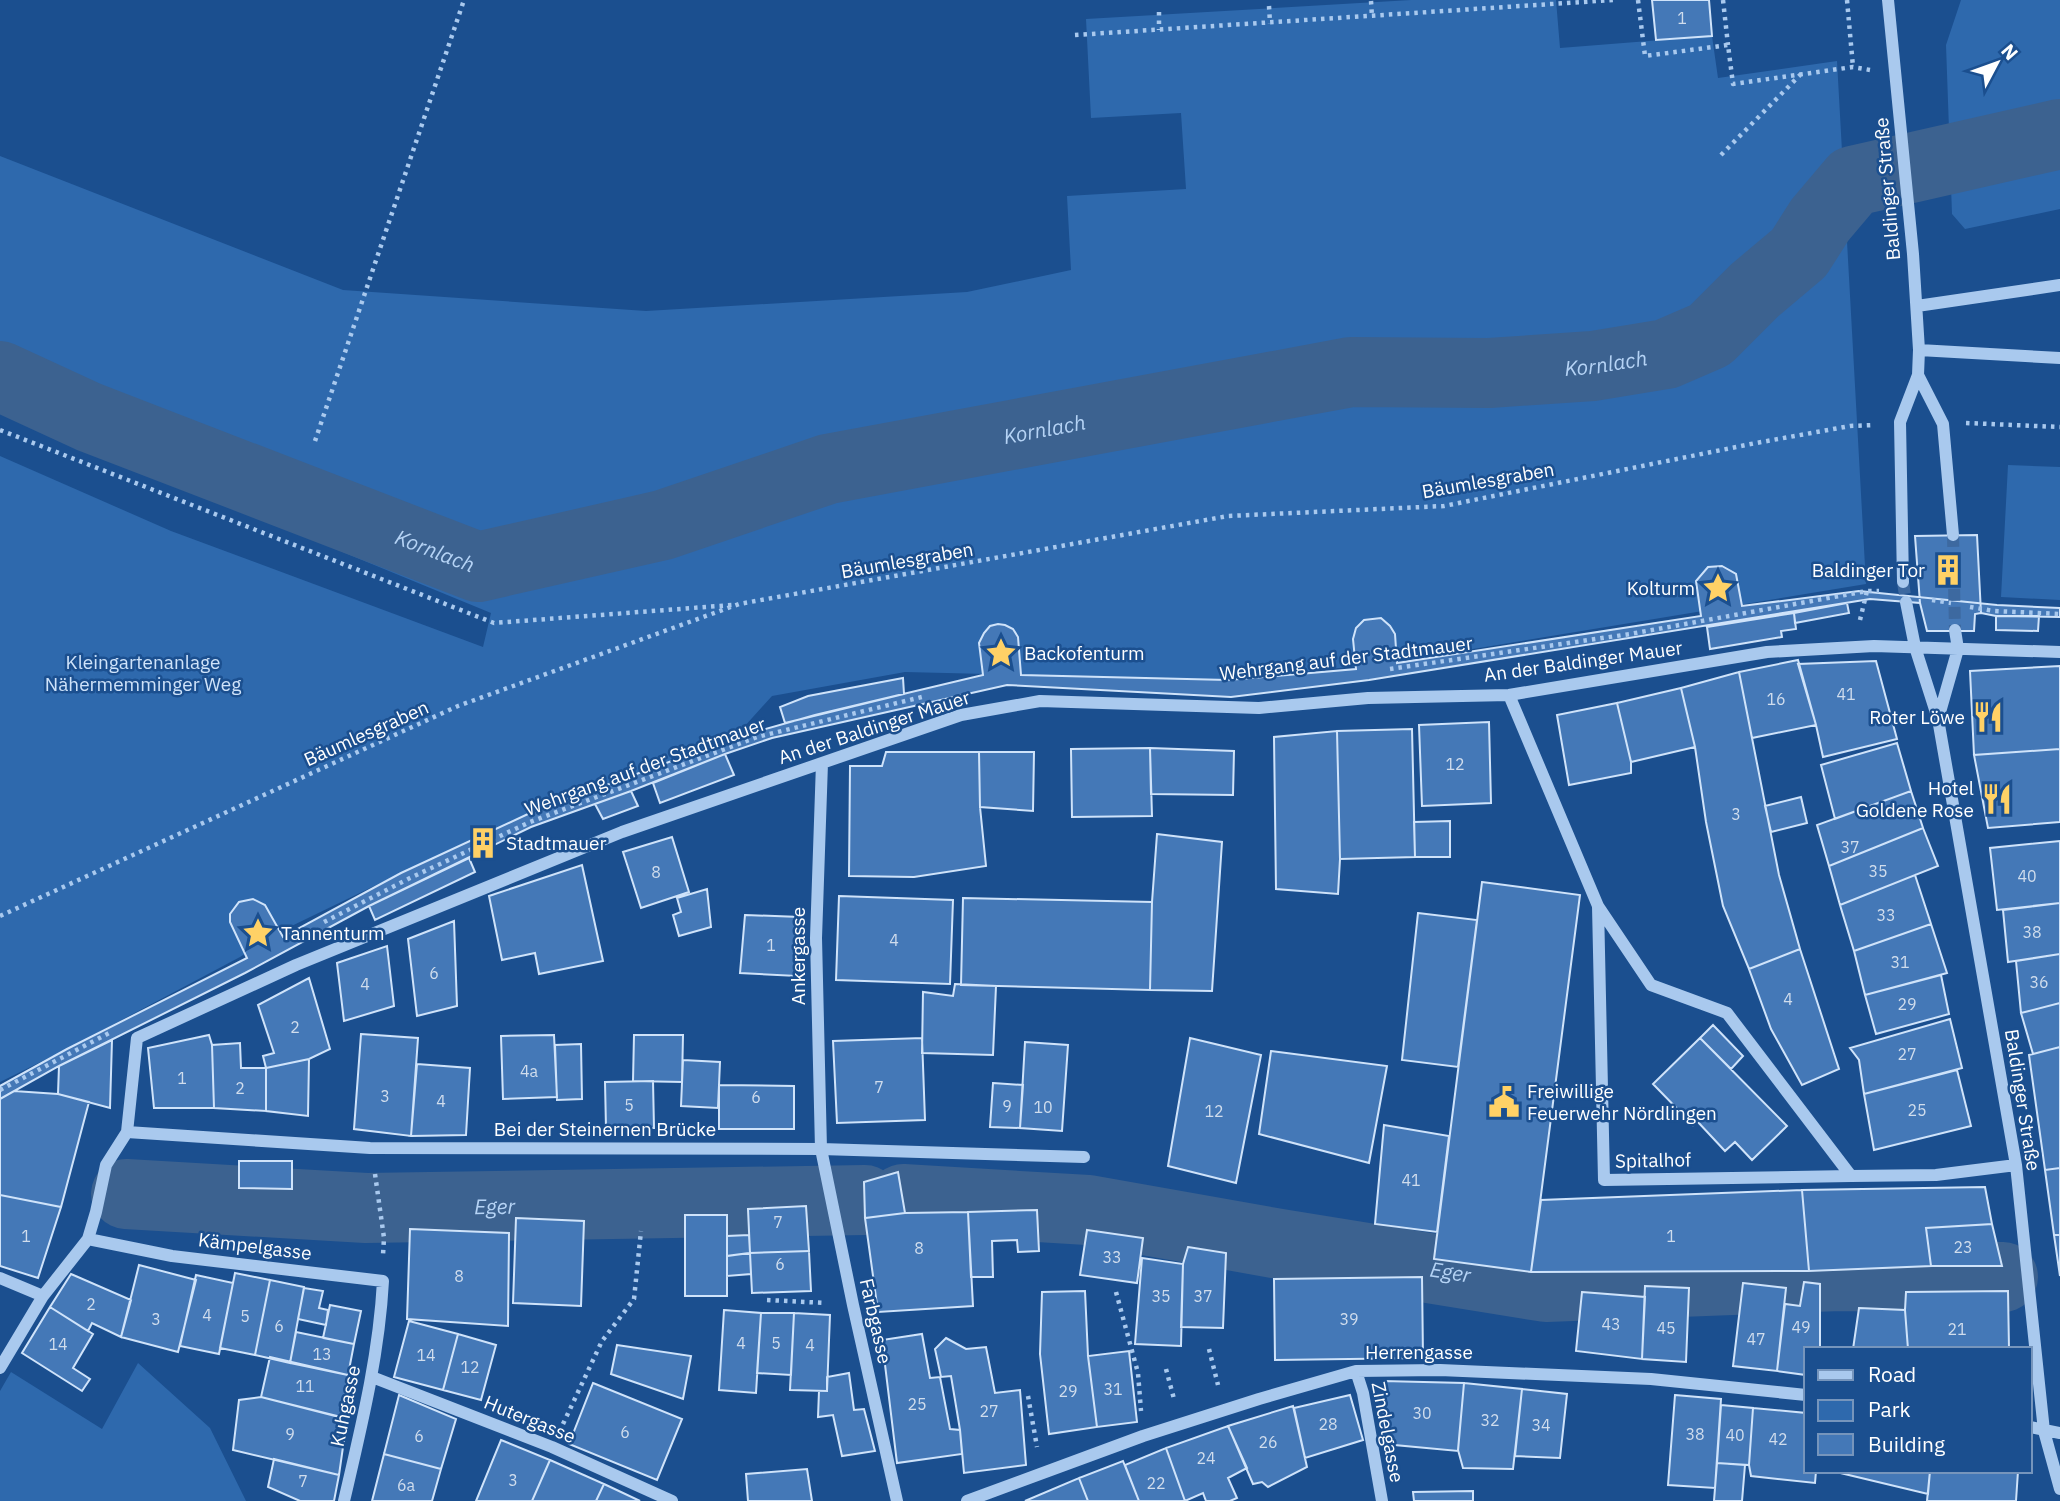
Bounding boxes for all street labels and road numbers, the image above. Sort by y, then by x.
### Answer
street label: Baldinger Straße [1869,117,1905,261]
street label: Bäumlesgraben [1420,457,1556,503]
street label: Bäumlesgraben [839,537,975,583]
street label: Wehrgang auf der Stadtmauer [1218,631,1474,685]
street label: An der Baldinger Mauer [1482,635,1684,687]
street label: An der Baldinger Mauer [775,685,973,769]
street label: Bäumlesgraben [300,695,432,771]
street label: Wehrgang auf der Stadtmauer [521,711,769,821]
street label: Ankergasse [786,907,810,1005]
street label: Baldinger Straße [2000,1027,2046,1173]
street label: Bei der Steinernen Brücke [494,1117,716,1141]
street label: Spitalhof [1615,1147,1691,1173]
street label: Kämpelgasse [197,1227,313,1265]
street label: Farbgasse [855,1276,897,1366]
street label: Herrengasse [1365,1340,1473,1364]
street label: Kuhgasse [325,1363,365,1449]
street label: Zindelgasse [1366,1380,1410,1484]
street label: Hutergasse [481,1390,579,1448]

